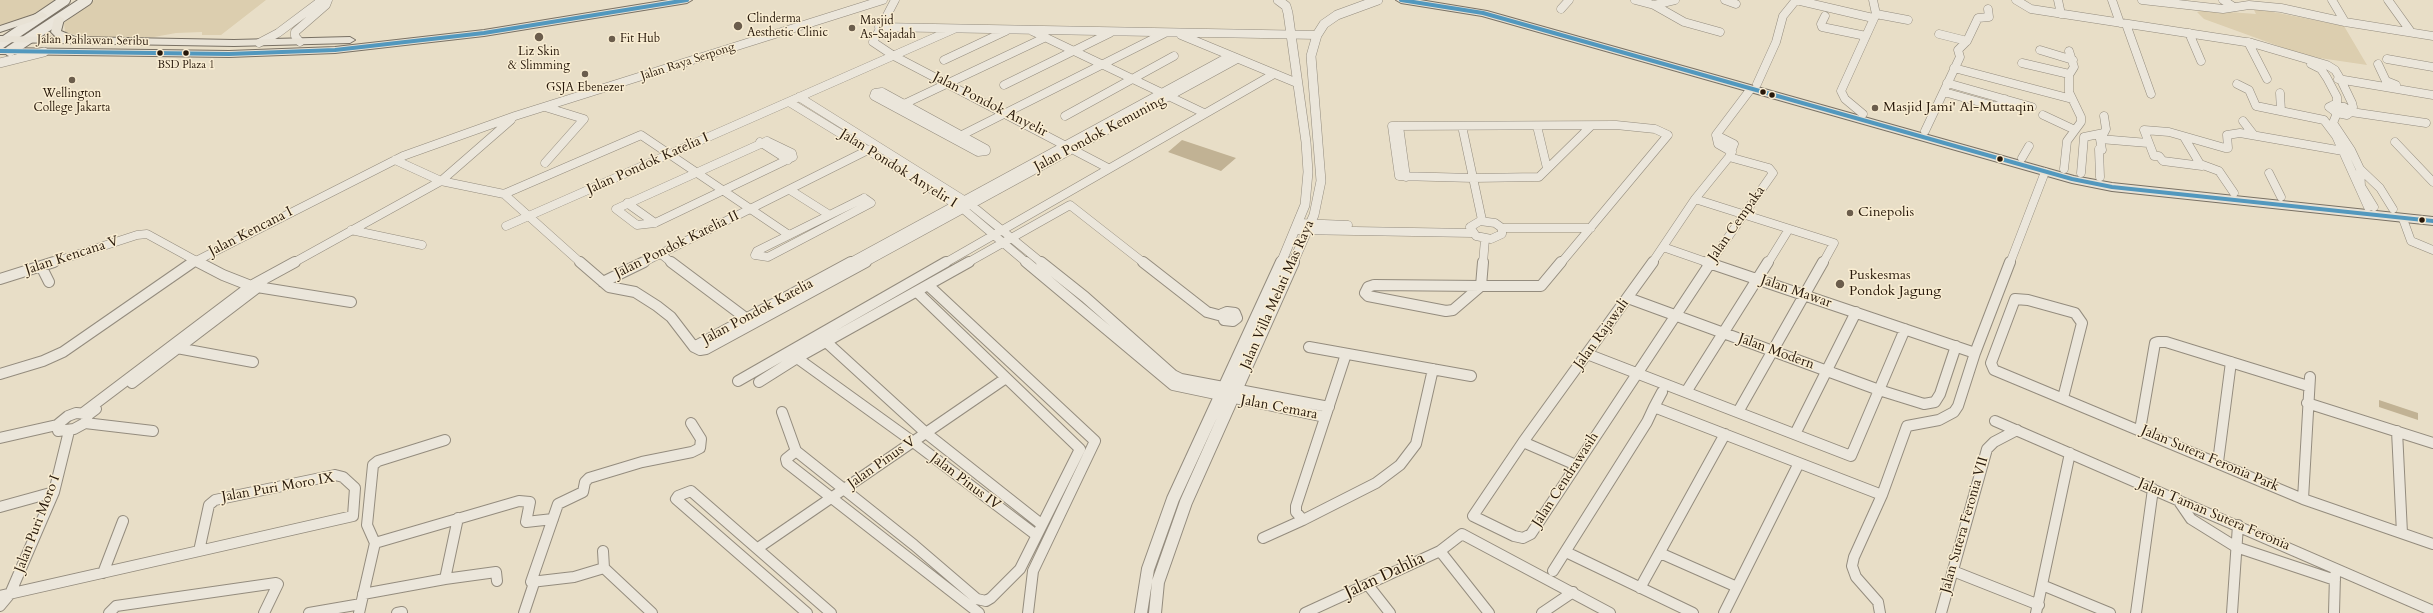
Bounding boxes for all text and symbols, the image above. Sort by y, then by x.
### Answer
place label: Clinderma Aesthetic Clinic [747,12,828,40]
place label: Masjid As-Sajadah [860,14,916,42]
marker: Clinderma Aesthetic Clinic [732,20,744,32]
marker: Masjid As-Sajadah [847,23,857,33]
marker: Liz Skin & Slimming [533,31,545,43]
place label: Fit Hub [620,32,660,46]
street label: Jalan Pahlawan Seribu [37,33,149,49]
marker: Fit Hub [607,34,617,44]
street label: Jalan Raya Serpong [639,40,737,84]
place label: Liz Skin & Slimming [508,45,570,73]
unlabelled marker [155,48,165,58]
marker: BSD Plaza 1 [181,48,191,58]
place label: BSD Plaza 1 [157,58,215,72]
marker: GSJA Ebenezer [580,69,590,79]
street label: Jalan Pondok Anyelir [930,69,1050,141]
marker: Wellington College Jakarta [67,75,77,85]
place label: GSJA Ebenezer [546,81,624,95]
place label: Wellington College Jakarta [34,87,110,115]
unlabelled marker [1758,87,1768,97]
unlabelled marker [1767,90,1777,100]
street label: Jalan Pondok Kemuning [1032,92,1168,176]
place label: Masjid Jami' Al-Muttaqin [1883,100,2034,116]
marker: Masjid Jami' Al-Muttaqin [1870,103,1880,113]
street label: Jalan Pondok Anyelir I [836,126,960,212]
street label: Jalan Pondok Katelia I [585,130,711,198]
unlabelled marker [1995,154,2005,164]
street label: Jalan Cempaka [1705,183,1769,265]
street label: Jalan Kencana I [206,204,296,260]
place label: Cinepolis [1858,205,1914,221]
street label: Jalan Pondok Katelia II [612,208,742,282]
marker: Cinepolis [1845,208,1855,218]
unlabelled marker [2417,215,2427,225]
street label: Jalan Villa Melati Mas Raya [1237,218,1319,372]
street label: Jalan Kencana V [23,233,121,279]
place label: Puskesmas Pondok Jagung [1849,268,1941,300]
street label: Jalan Mawar [1758,272,1834,312]
street label: Jalan Pondok Katelia [700,276,816,348]
marker: Puskesmas Pondok Jagung [1834,278,1846,290]
street label: Jalan Rajawali [1571,296,1633,372]
street label: Jalan Modern [1736,330,1816,374]
street label: Jalan Cemara [1239,392,1319,424]
street label: Jalan Sutera Feronia Park [2139,422,2281,496]
street label: Jalan Cendrawasih [1529,430,1603,530]
street label: Jalan Pinus V [845,434,919,492]
street label: Jalan Pinus IV [927,450,1003,514]
street label: Jalan Sutera Feronia VII [1937,455,1993,595]
street label: Jalan Puri Moro IX [220,470,336,506]
street label: Jalan Puri Moro I [12,473,64,575]
street label: Jalan Taman Sutera Feronia [2136,475,2292,555]
street label: Jalan Dahlia [1342,549,1428,603]

